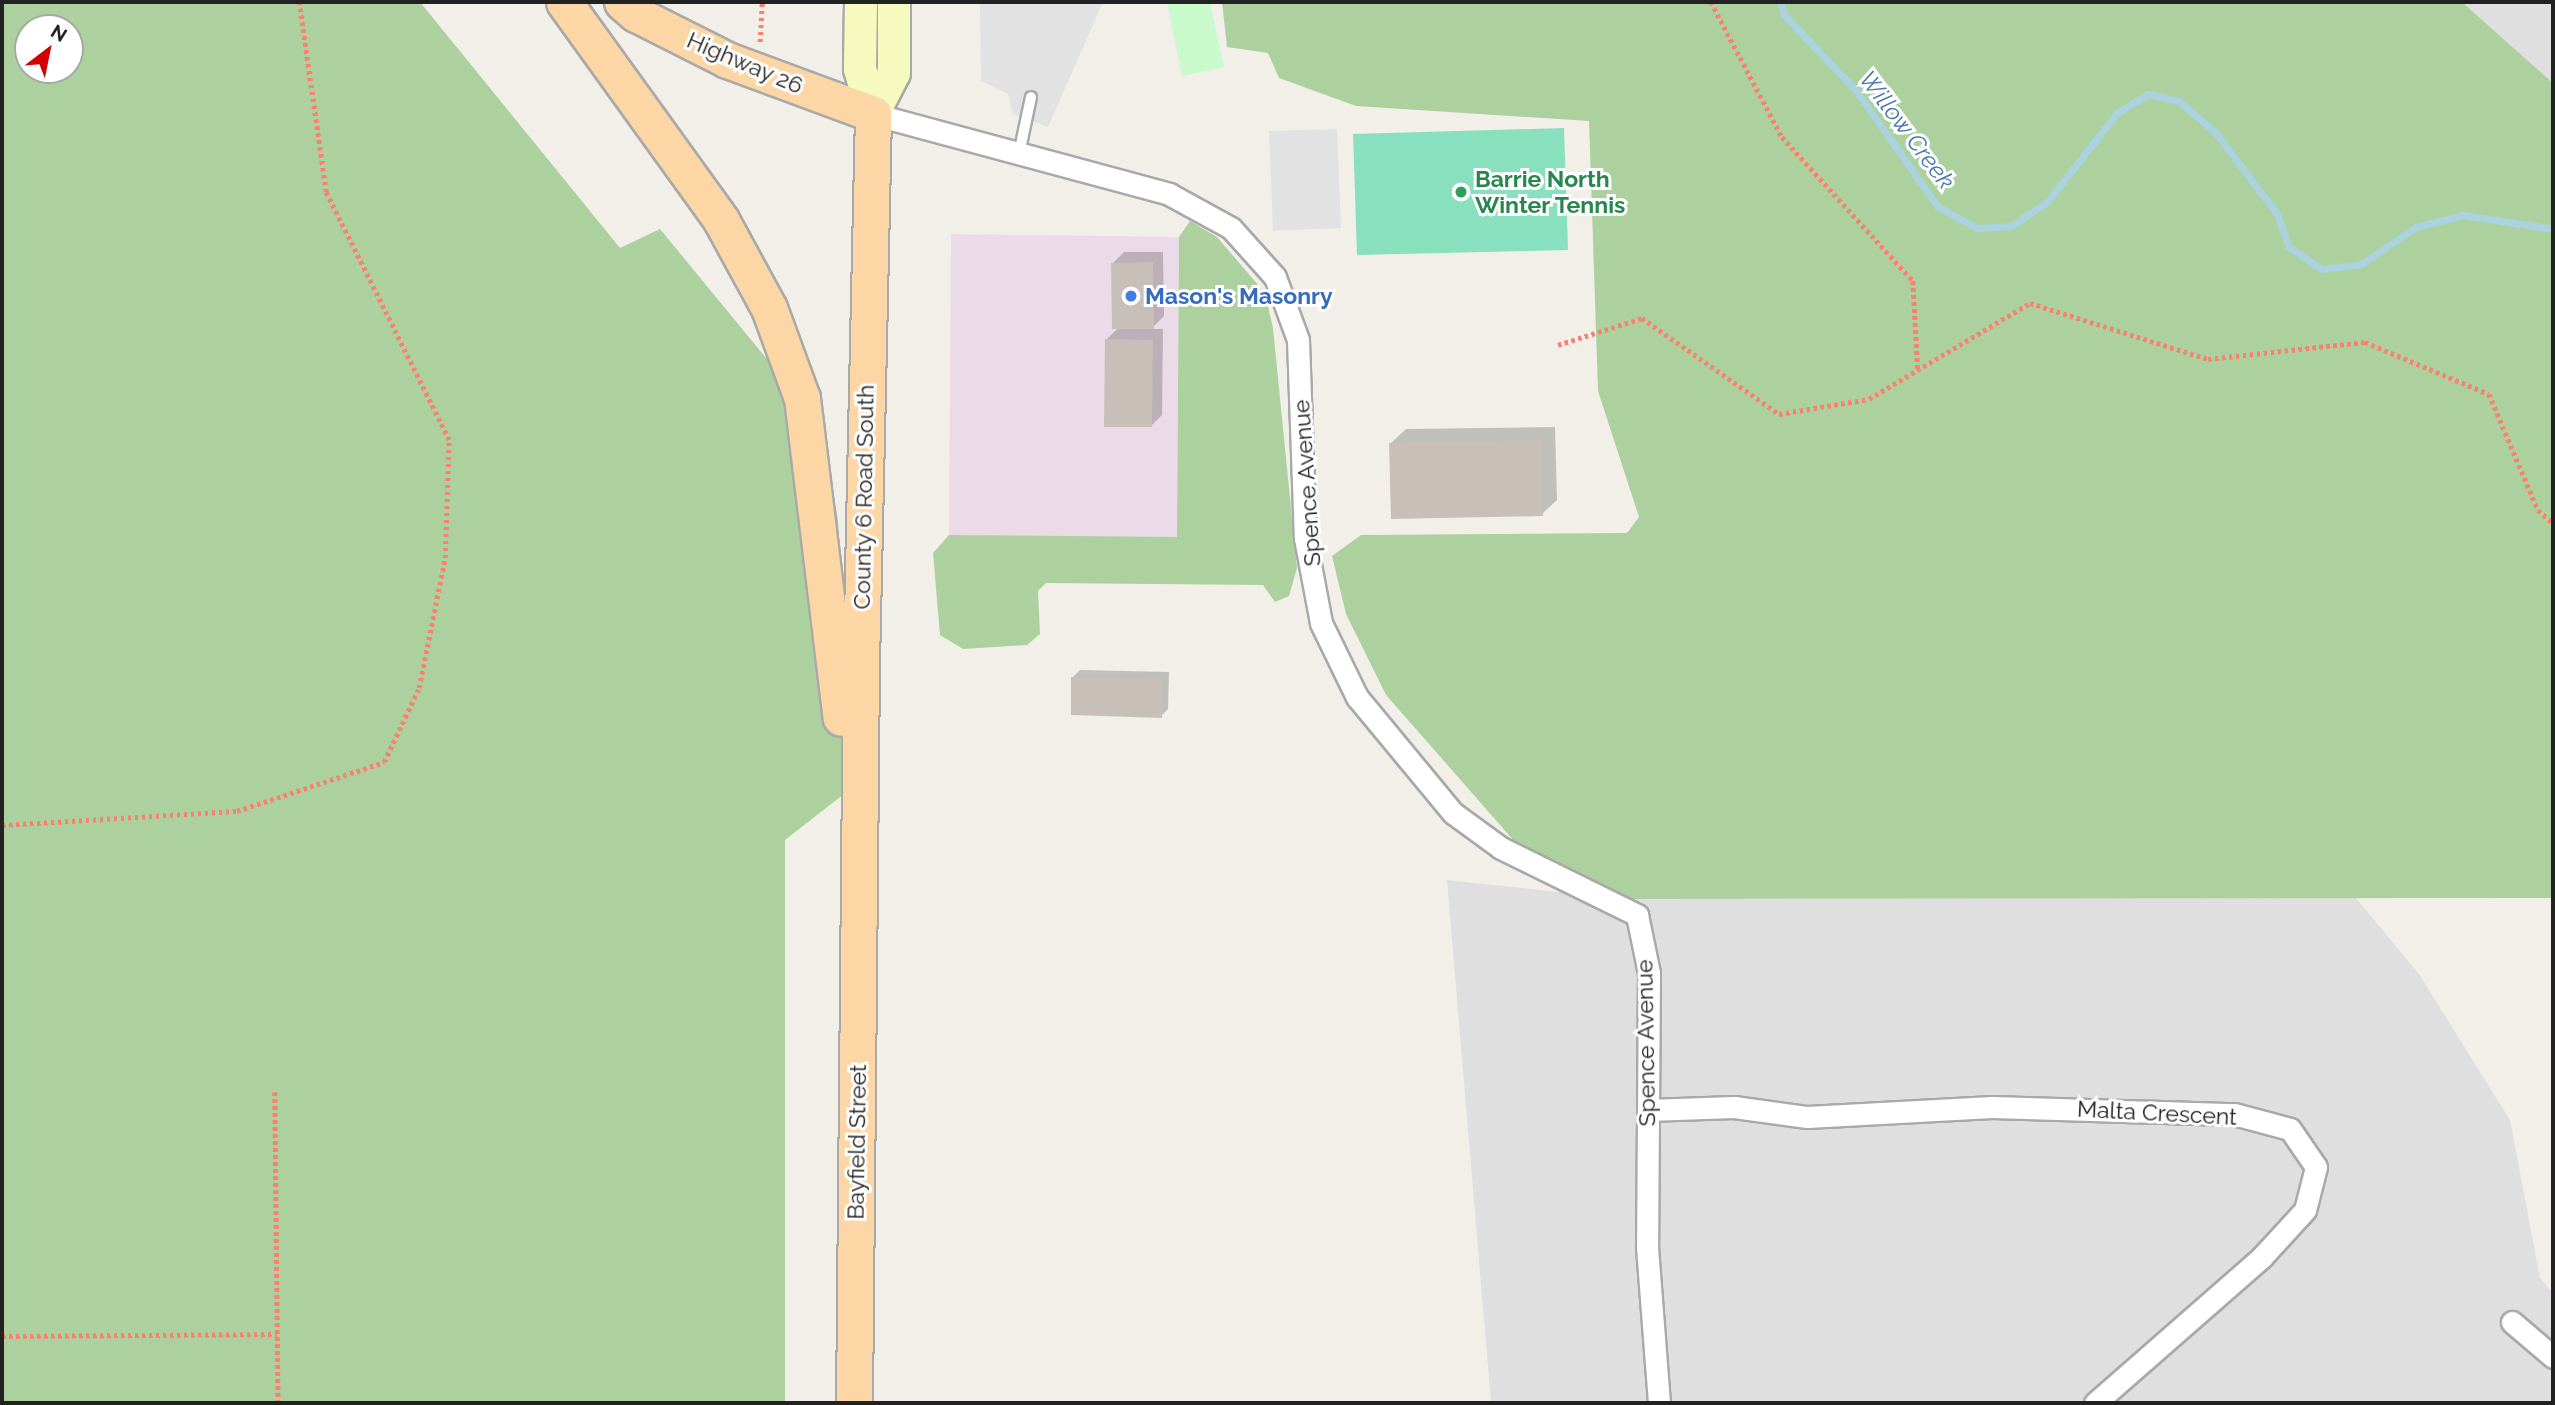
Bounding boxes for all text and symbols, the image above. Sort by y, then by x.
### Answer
north arrow [14,14,84,84]
text: N [47,20,71,46]
street label: Highway 26 [682,26,808,100]
water label: Willow Creek [1853,65,1961,195]
place label: Barrie North Winter Tennis [1475,165,1627,219]
marker: Barrie North Winter Tennis [1453,184,1469,200]
place label: Mason's Masonry [1145,282,1333,310]
marker: Mason's Masonry [1123,288,1139,304]
street label: County 6 Road South [848,384,880,610]
street label: Spence Avenue [1287,398,1327,568]
street label: Spence Avenue [1631,959,1661,1127]
street label: Bayfield Street [842,1064,872,1220]
street label: Malta Crescent [2076,1095,2238,1131]

